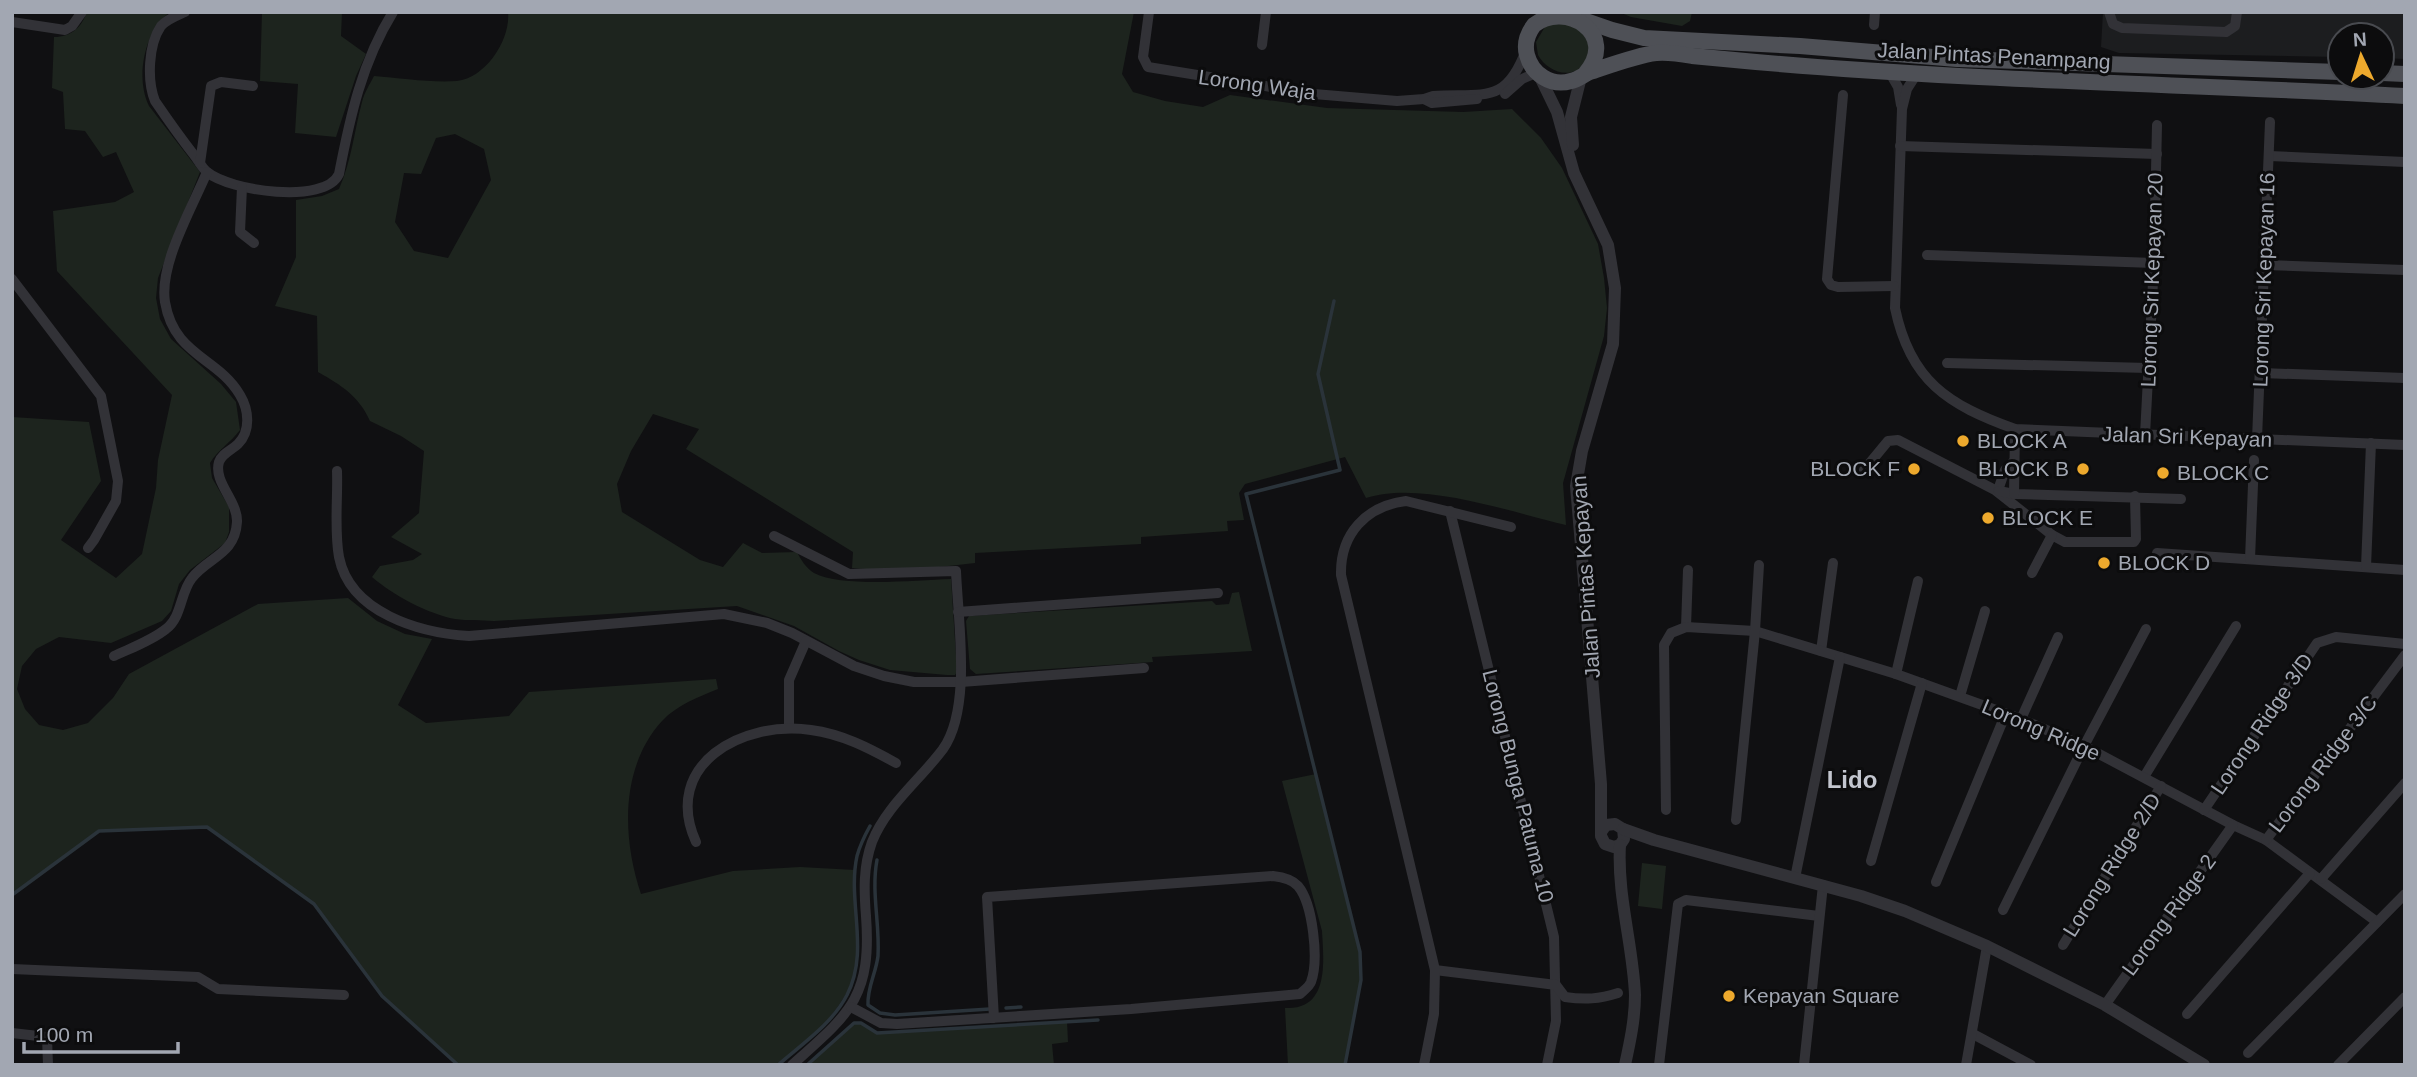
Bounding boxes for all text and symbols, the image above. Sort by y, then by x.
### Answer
north arrow [2326,21,2396,91]
text: N [2352,29,2367,50]
street label: Jalan Pintas Penampang [1877,38,2111,73]
street label: Lorong Waja [1197,65,1318,104]
street label: Lorong Sri Kepayan 20 [2136,172,2167,388]
street label: Lorong Sri Kepayan 16 [2248,172,2279,388]
street label: Jalan Sri Kepayan [2101,422,2273,451]
place label: BLOCK A [1977,429,2067,452]
marker: BLOCK A [1955,433,1971,449]
place label: BLOCK F [1810,457,1900,480]
place label: BLOCK B [1978,457,2069,480]
marker: BLOCK F [1906,461,1922,477]
marker: BLOCK B [2075,461,2091,477]
place label: BLOCK C [2177,461,2269,484]
marker: BLOCK C [2155,465,2171,481]
street label: Jalan Pintas Kepayan [1567,475,1604,679]
place label: BLOCK E [2002,506,2093,529]
marker: BLOCK E [1980,510,1996,526]
place label: BLOCK D [2118,551,2210,574]
marker: BLOCK D [2096,555,2112,571]
street label: Lorong Ridge 3/D [2206,649,2317,798]
street label: Lorong Bunga Patuma 10 [1478,667,1559,905]
street label: Lorong Ridge 3/C [2264,691,2381,836]
street label: Lorong Ridge [1979,694,2104,765]
district label: Lido [1827,766,1877,793]
street label: Lorong Ridge 2/D [2058,789,2165,941]
street label: Lorong Ridge 2 [2117,850,2220,980]
place label: Kepayan Square [1743,984,1899,1007]
marker: Kepayan Square [1721,988,1737,1004]
scale bar [24,1010,178,1054]
text: 100 m [35,1023,93,1046]

